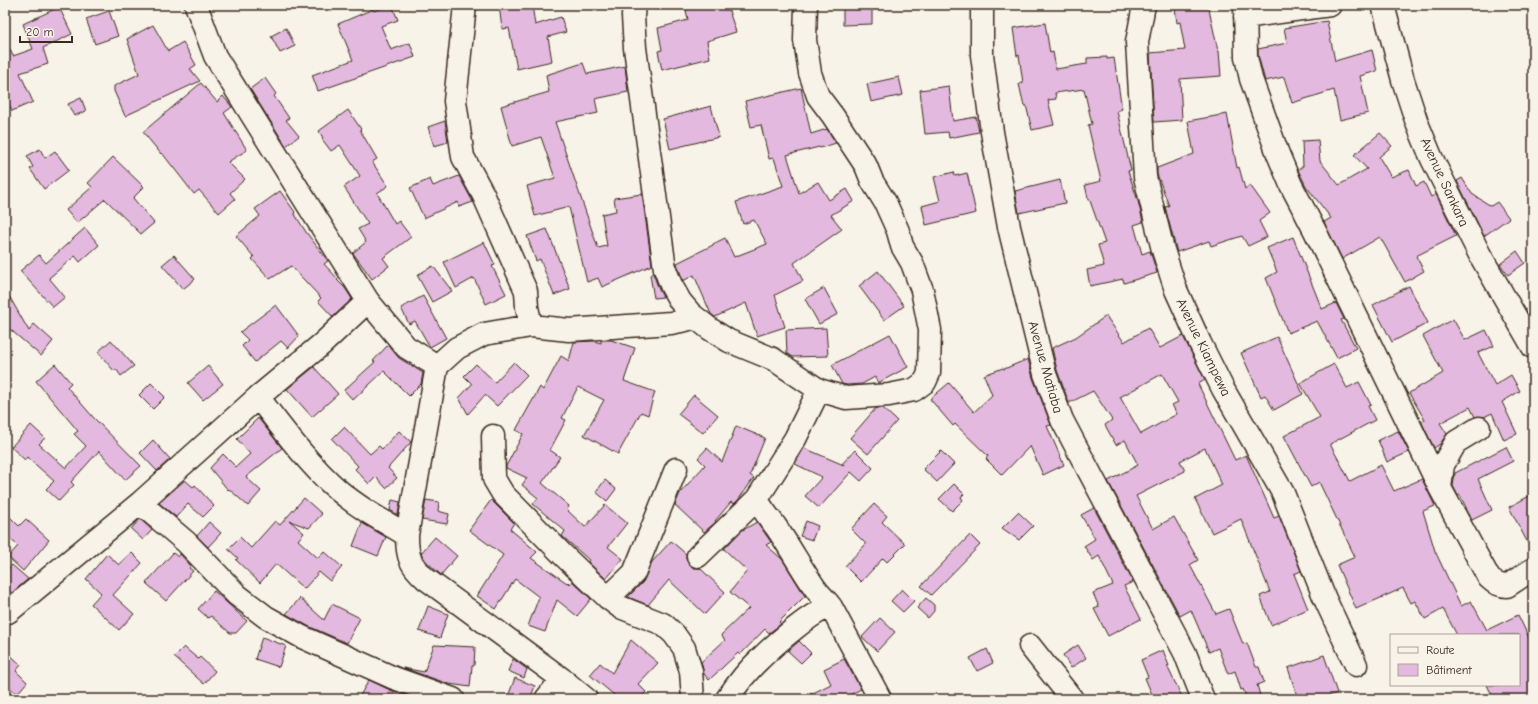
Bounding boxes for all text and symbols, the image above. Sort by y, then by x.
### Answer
scale bar [20,18,72,44]
text: 20 m [26,25,54,39]
street label: Avenue Sankara [1417,135,1473,229]
street label: Avenue Kiampewa [1172,295,1235,399]
street label: Avenue Matiaba [1024,319,1067,415]
legend [1390,634,1520,686]
text: Route [1426,643,1455,657]
text: Bâtiment [1426,663,1472,677]

